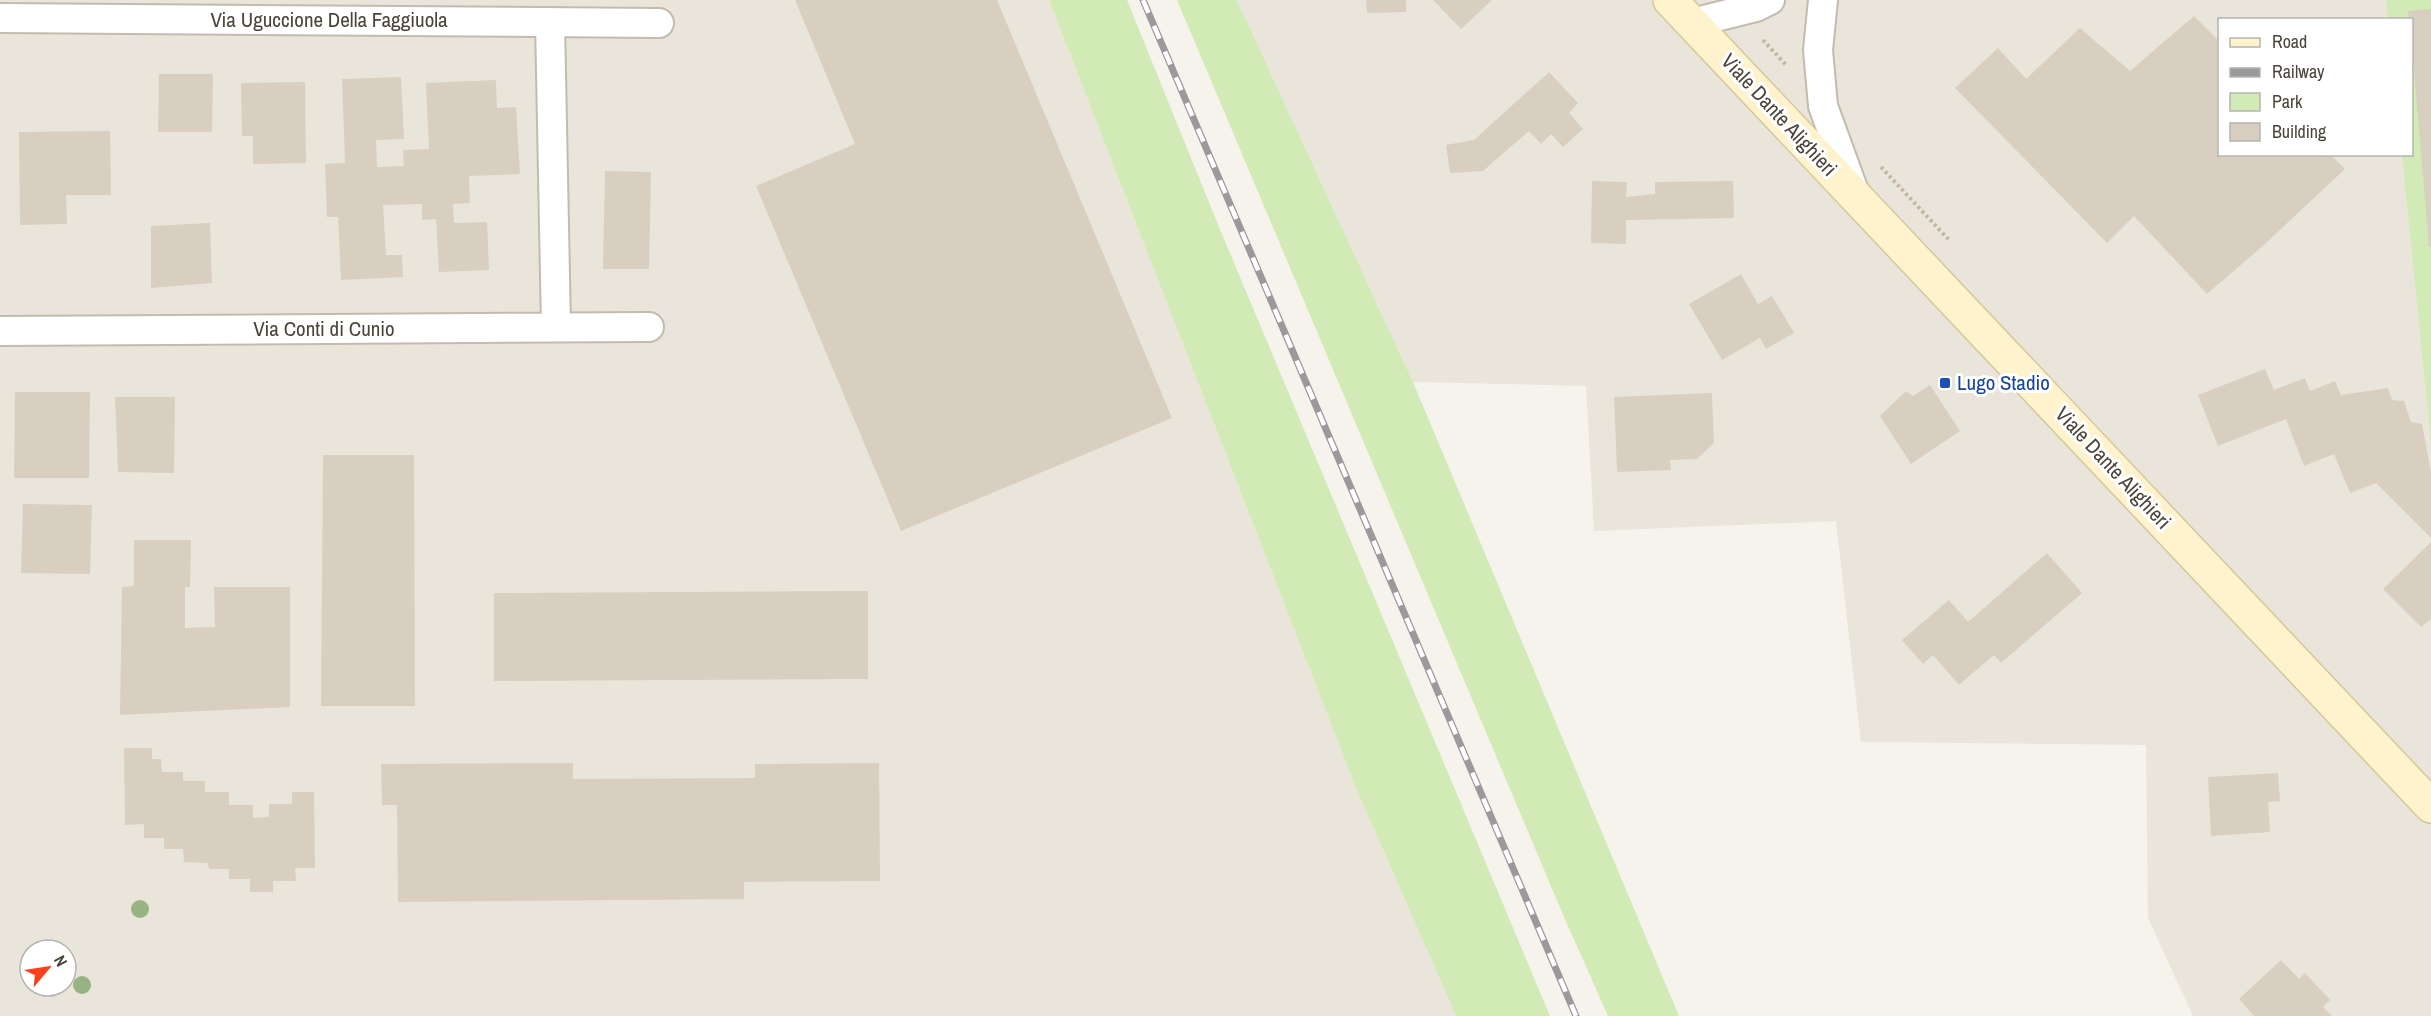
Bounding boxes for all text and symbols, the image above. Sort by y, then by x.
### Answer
street label: Via Uguccione Della Faggiuola [210,5,448,34]
legend [2218,18,2413,156]
text: Road [2272,29,2307,54]
street label: Viale Dante Alighieri [1715,47,1844,182]
text: Railway [2272,59,2325,84]
text: Park [2272,89,2303,114]
text: Building [2272,119,2327,144]
street label: Via Conti di Cunio [253,314,395,343]
place label: Lugo Stadio [1957,368,2050,397]
marker: Lugo Stadio [1938,376,1952,390]
street label: Viale Dante Alighieri [2049,400,2178,535]
north arrow [18,938,78,998]
text: N [49,951,73,970]

